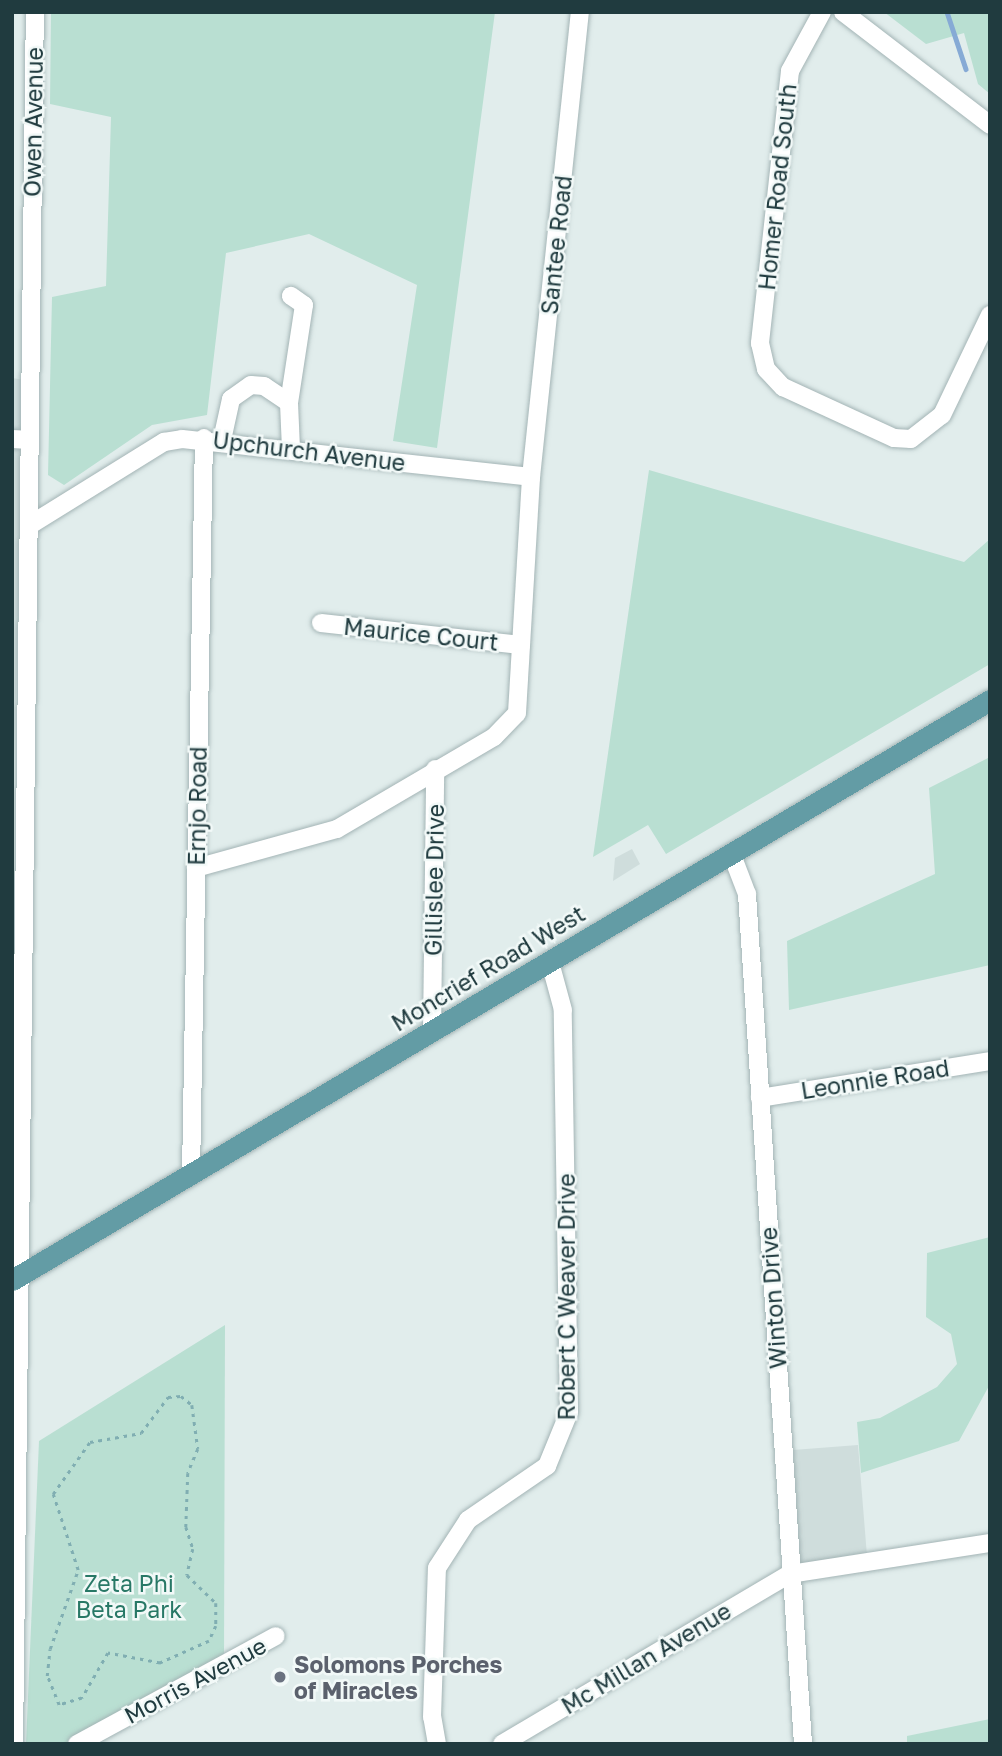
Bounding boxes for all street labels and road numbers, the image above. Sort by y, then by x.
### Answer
street label: Owen Avenue [18,47,48,197]
street label: Homer Road South [752,82,802,292]
street label: Santee Road [535,174,577,316]
street label: Upchurch Avenue [211,425,407,477]
street label: Maurice Court [342,612,500,656]
street label: Ernjo Road [182,746,212,866]
street label: Gillislee Drive [419,804,449,956]
street label: Moncrief Road West [386,899,590,1037]
street label: Leonnie Road [799,1054,951,1104]
street label: Robert C Weaver Drive [552,1174,580,1420]
street label: Winton Drive [754,1226,792,1370]
street label: Mc Millan Avenue [556,1597,736,1719]
street label: Morris Avenue [119,1631,271,1729]

